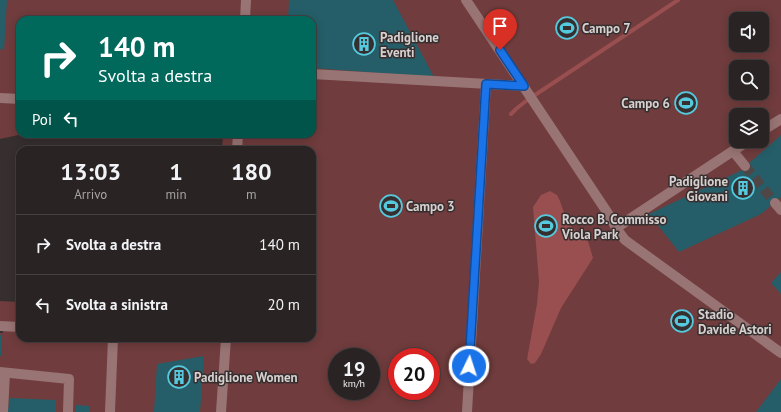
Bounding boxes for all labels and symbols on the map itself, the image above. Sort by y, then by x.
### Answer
pin [483,9,517,50]
sports icon: Campo 7 [554,15,580,41]
place label: Campo 7 [582,20,631,37]
place label: Padiglione Eventi [380,29,439,61]
building icon: Padiglione Eventi [351,31,377,57]
sports icon: Campo 6 [673,90,699,116]
place label: Campo 6 [621,95,670,112]
place label: Padiglione Giovani [669,173,728,205]
building icon: Padiglione Giovani [730,175,756,201]
sports icon: Campo 3 [378,193,404,219]
place label: Campo 3 [406,198,455,215]
place label: Rocco B. Commisso Viola Park [561,211,667,243]
sports icon: Rocco B. Commisso Viola Park [533,213,559,239]
place label: Stadio Davide Astori [698,306,772,338]
sports icon: Stadio Davide Astori [669,308,695,334]
position arrow [448,345,490,387]
speed limit sign: 20 [388,348,440,400]
building icon: Padiglione Women [166,364,192,390]
place label: Padiglione Women [194,369,298,386]

